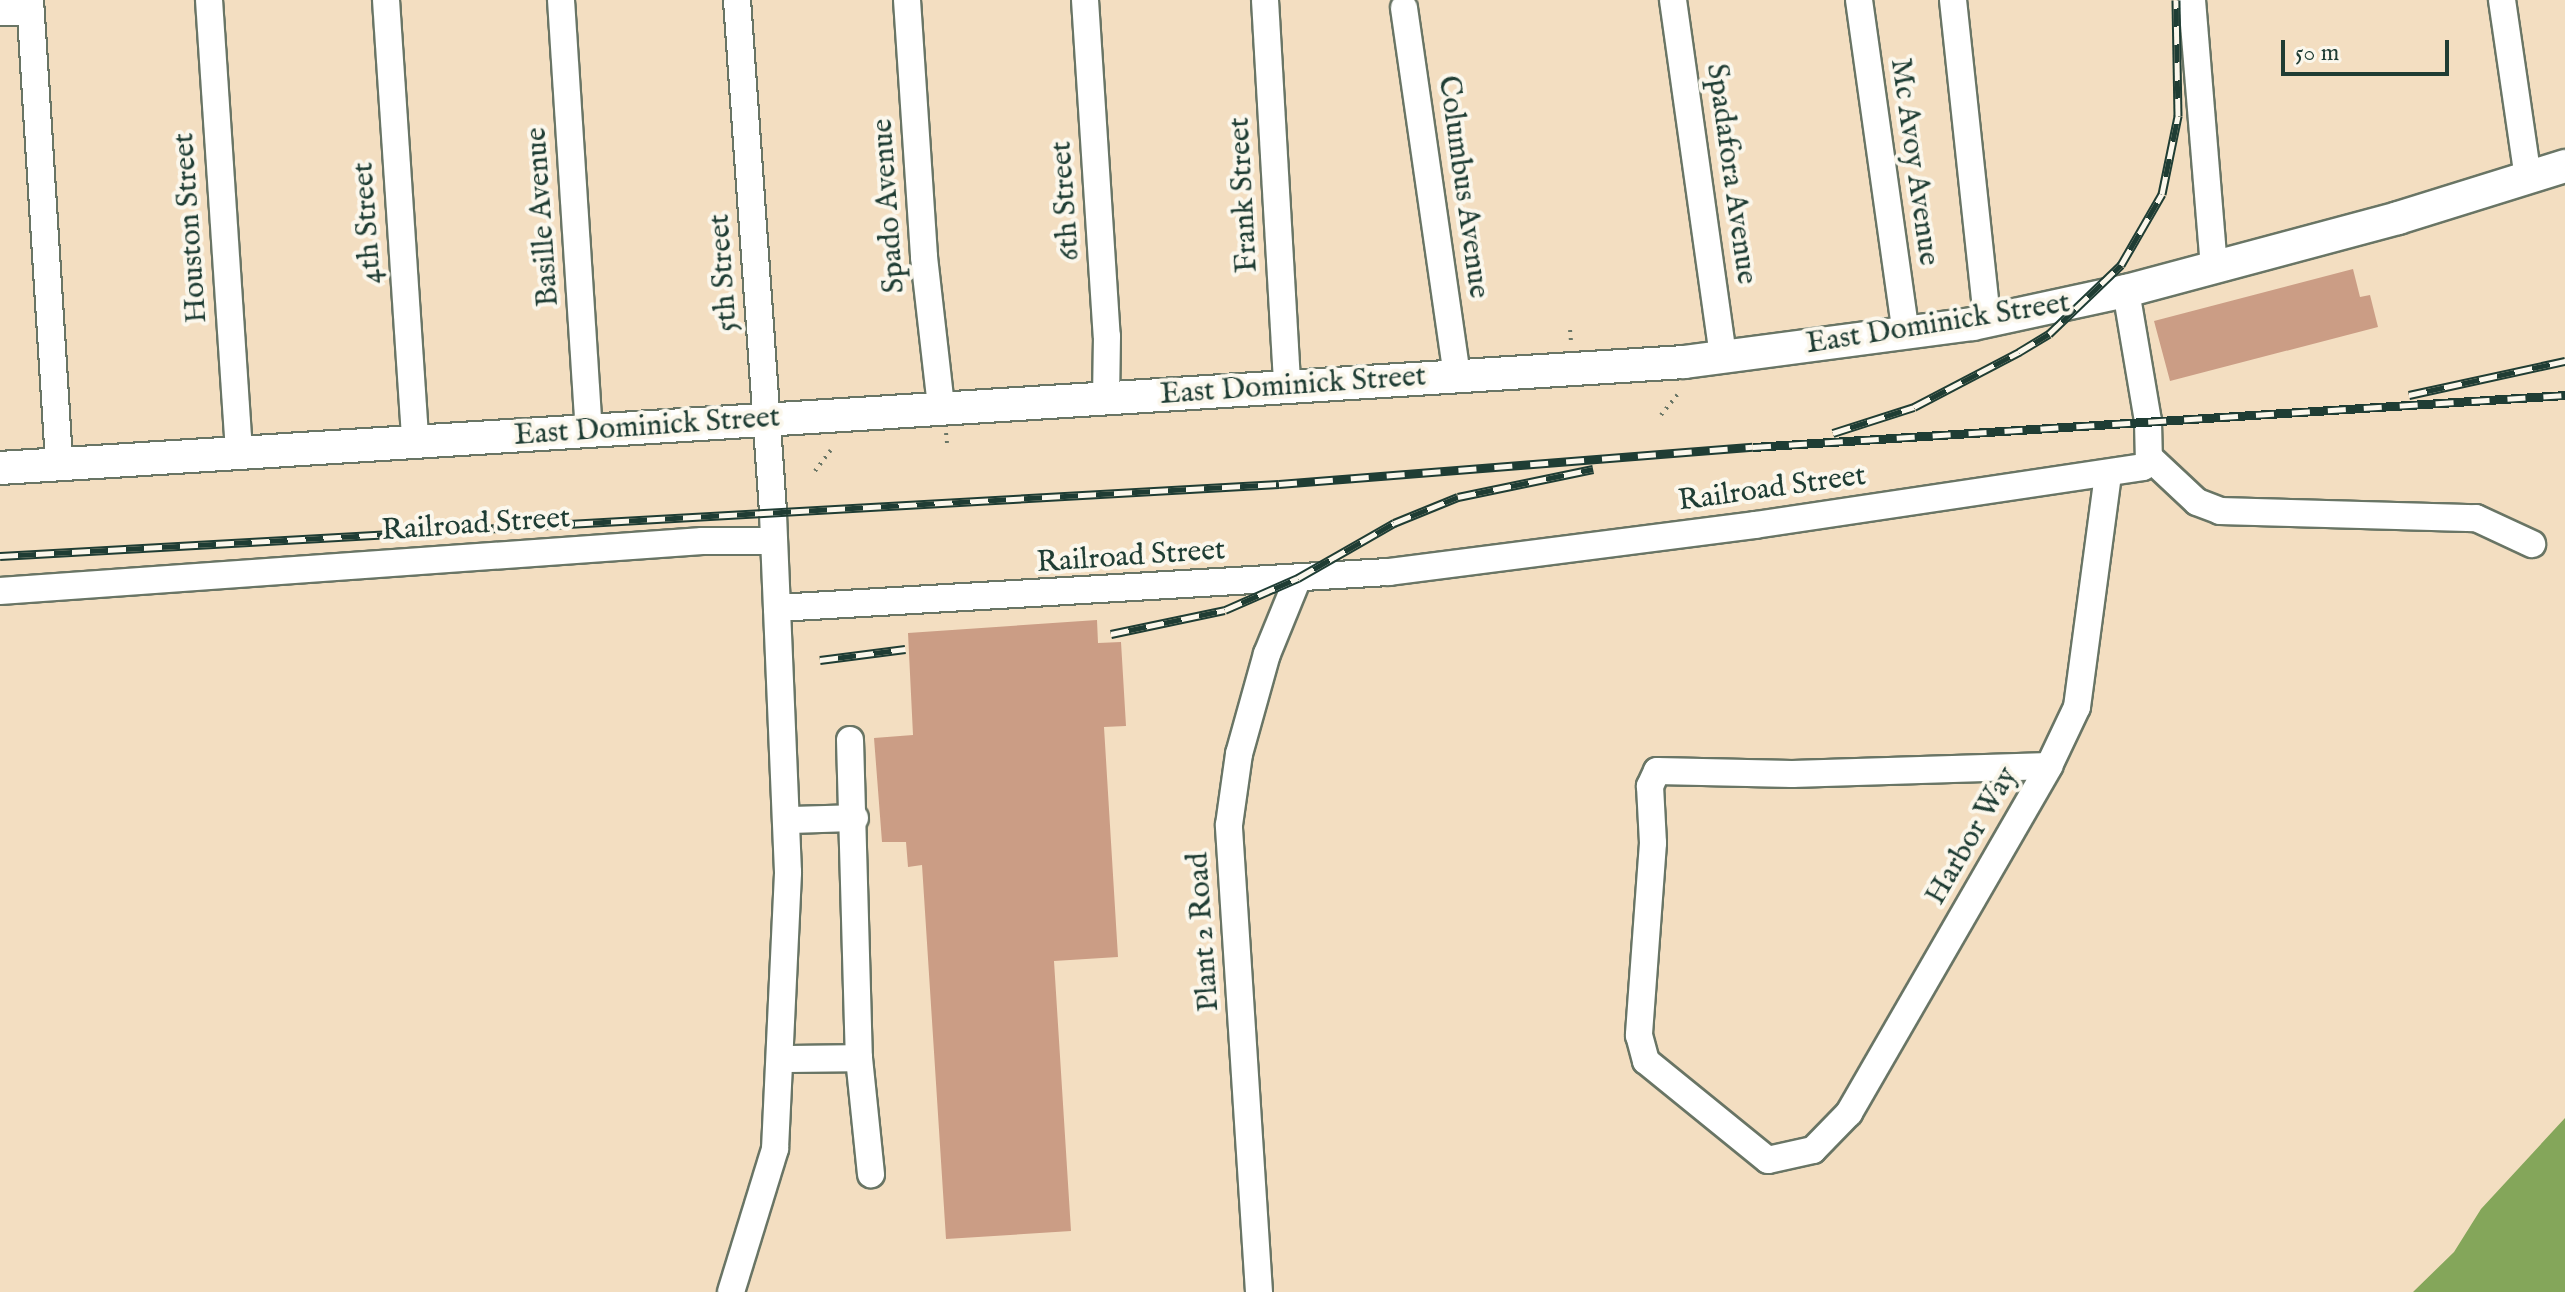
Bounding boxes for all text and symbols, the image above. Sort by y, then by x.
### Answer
scale bar [2285,24,2453,74]
text: 50 m [2295,38,2339,69]
street label: Mc Avoy Avenue [1882,56,1946,268]
street label: Spadafora Avenue [1698,61,1764,287]
street label: Columbus Avenue [1430,73,1496,301]
street label: Frank Street [1222,116,1266,274]
street label: Spado Avenue [865,117,913,295]
street label: Basille Avenue [519,126,567,308]
street label: Houston Street [166,132,216,324]
street label: 6th Street [1044,140,1088,262]
street label: 4th Street [346,161,390,285]
street label: 5th Street [702,213,746,333]
street label: East Dominick Street [1804,285,2072,363]
street label: East Dominick Street [1159,359,1427,413]
street label: East Dominick Street [513,400,781,454]
street label: Railroad Street [1676,458,1868,520]
street label: Railroad Street [380,500,572,550]
street label: Railroad Street [1035,532,1227,582]
street label: Harbor Way [1918,760,2026,912]
street label: Plant 2 Road [1180,851,1228,1013]

